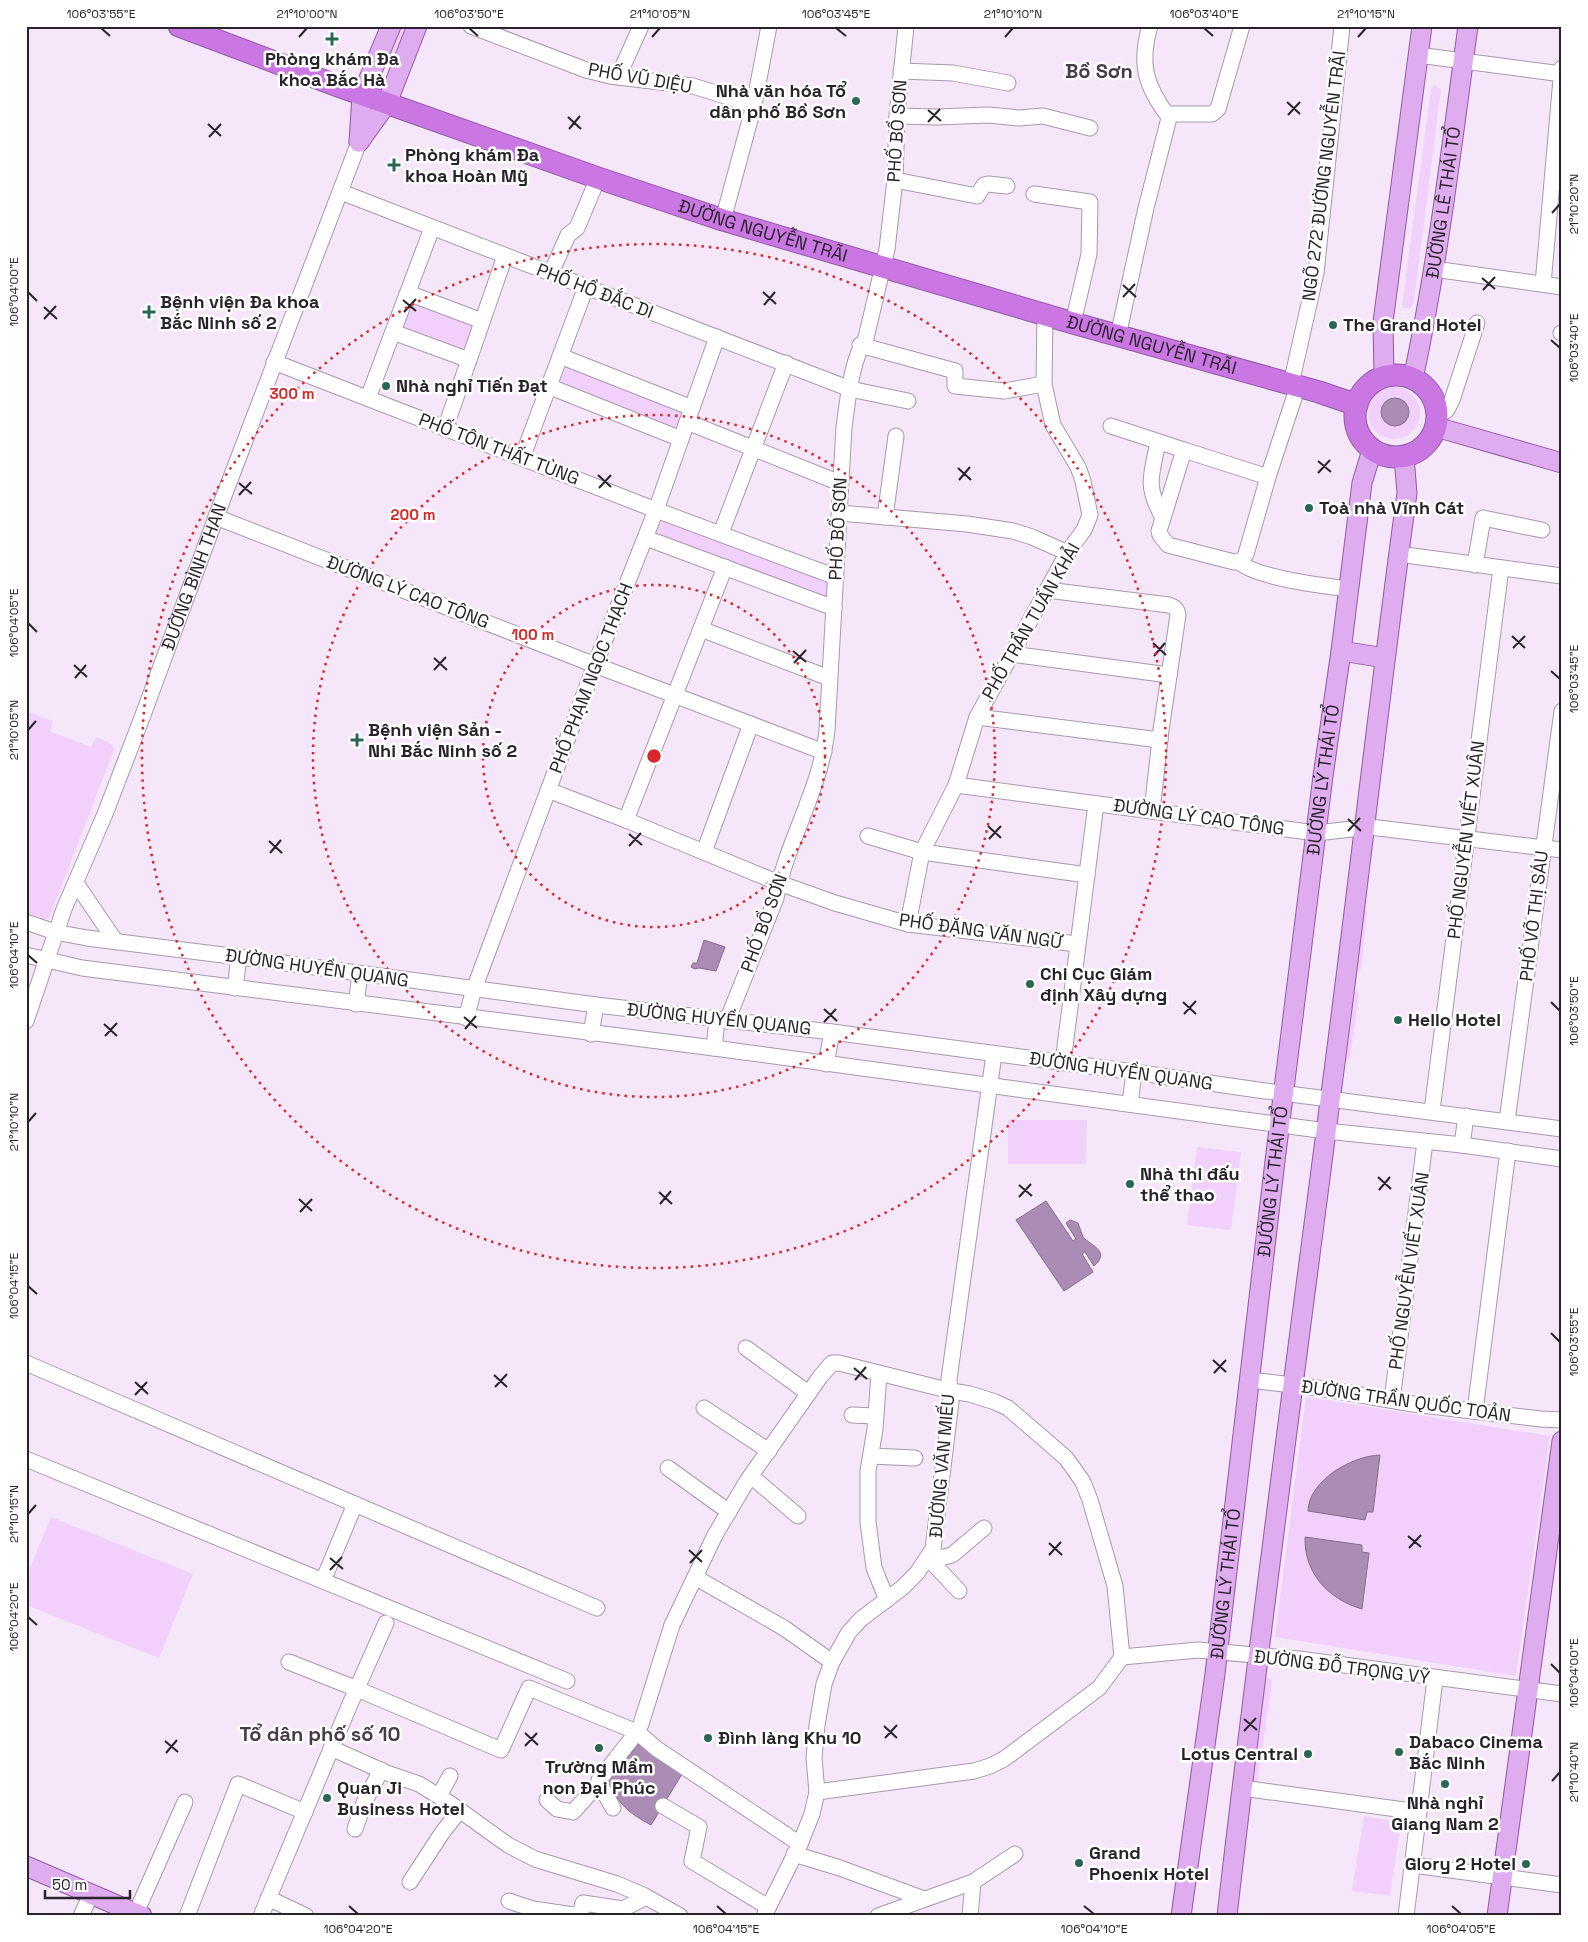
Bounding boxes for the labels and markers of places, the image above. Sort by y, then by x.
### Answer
marker: Phòng khám Đa khoa Bắc Hà [325,32,339,46]
place label: Phòng khám Đa khoa Bắc Hà [265,47,400,91]
place label: Nhà văn hóa Tổ dân phố Bồ Sơn [709,79,847,123]
marker: Nhà văn hóa Tổ dân phố Bồ Sơn [850,95,862,107]
place label: Phòng khám Đa khoa Hoàn Mỹ [405,143,540,187]
marker: Phòng khám Đa khoa Hoàn Mỹ [387,158,401,172]
place label: Bệnh viện Đa khoa Bắc Ninh số 2 [160,290,320,334]
marker: Bệnh viện Đa khoa Bắc Ninh số 2 [142,305,156,319]
place label: The Grand Hotel [1343,313,1482,336]
marker: The Grand Hotel [1327,319,1339,331]
place label: Nhà nghỉ Tiến Đạt [396,374,548,397]
marker: Nhà nghỉ Tiến Đạt [380,380,392,392]
place label: Toà nhà Vĩnh Cát [1319,496,1464,519]
marker: Toà nhà Vĩnh Cát [1303,502,1315,514]
place label: Bệnh viện Sản - Nhi Bắc Ninh số 2 [368,718,517,762]
marker: Bệnh viện Sản - Nhi Bắc Ninh số 2 [350,733,364,747]
centre of rings [645,747,663,765]
place label: Chi Cục Giám định Xây dựng [1040,962,1167,1006]
marker: Chi Cục Giám định Xây dựng [1024,978,1036,990]
place label: Hello Hotel [1408,1008,1501,1031]
marker: Hello Hotel [1392,1014,1404,1026]
place label: Nhà thi đấu thể thao [1140,1162,1240,1206]
marker: Nhà thi đấu thể thao [1124,1178,1136,1190]
place label: Đình làng Khu 10 [718,1726,862,1749]
place label: Dabaco Cinema Bắc Ninh [1409,1730,1543,1774]
marker: Đình làng Khu 10 [702,1732,714,1744]
marker: Trường Mầm non Đại Phúc [593,1742,605,1754]
place label: Lotus Central [1181,1742,1298,1765]
marker: Dabaco Cinema Bắc Ninh [1393,1746,1405,1758]
marker: Lotus Central [1302,1748,1314,1760]
place label: Trường Mầm non Đại Phúc [543,1755,655,1799]
place label: Quan Ji Business Hotel [337,1776,465,1820]
marker: Nhà nghỉ Giang Nam 2 [1439,1778,1451,1790]
place label: Nhà nghỉ Giang Nam 2 [1391,1791,1499,1835]
marker: Quan Ji Business Hotel [321,1792,333,1804]
place label: Grand Phoenix Hotel [1089,1841,1209,1885]
place label: Glory 2 Hotel [1405,1852,1516,1875]
marker: Grand Phoenix Hotel [1073,1857,1085,1869]
marker: Glory 2 Hotel [1520,1858,1532,1870]

